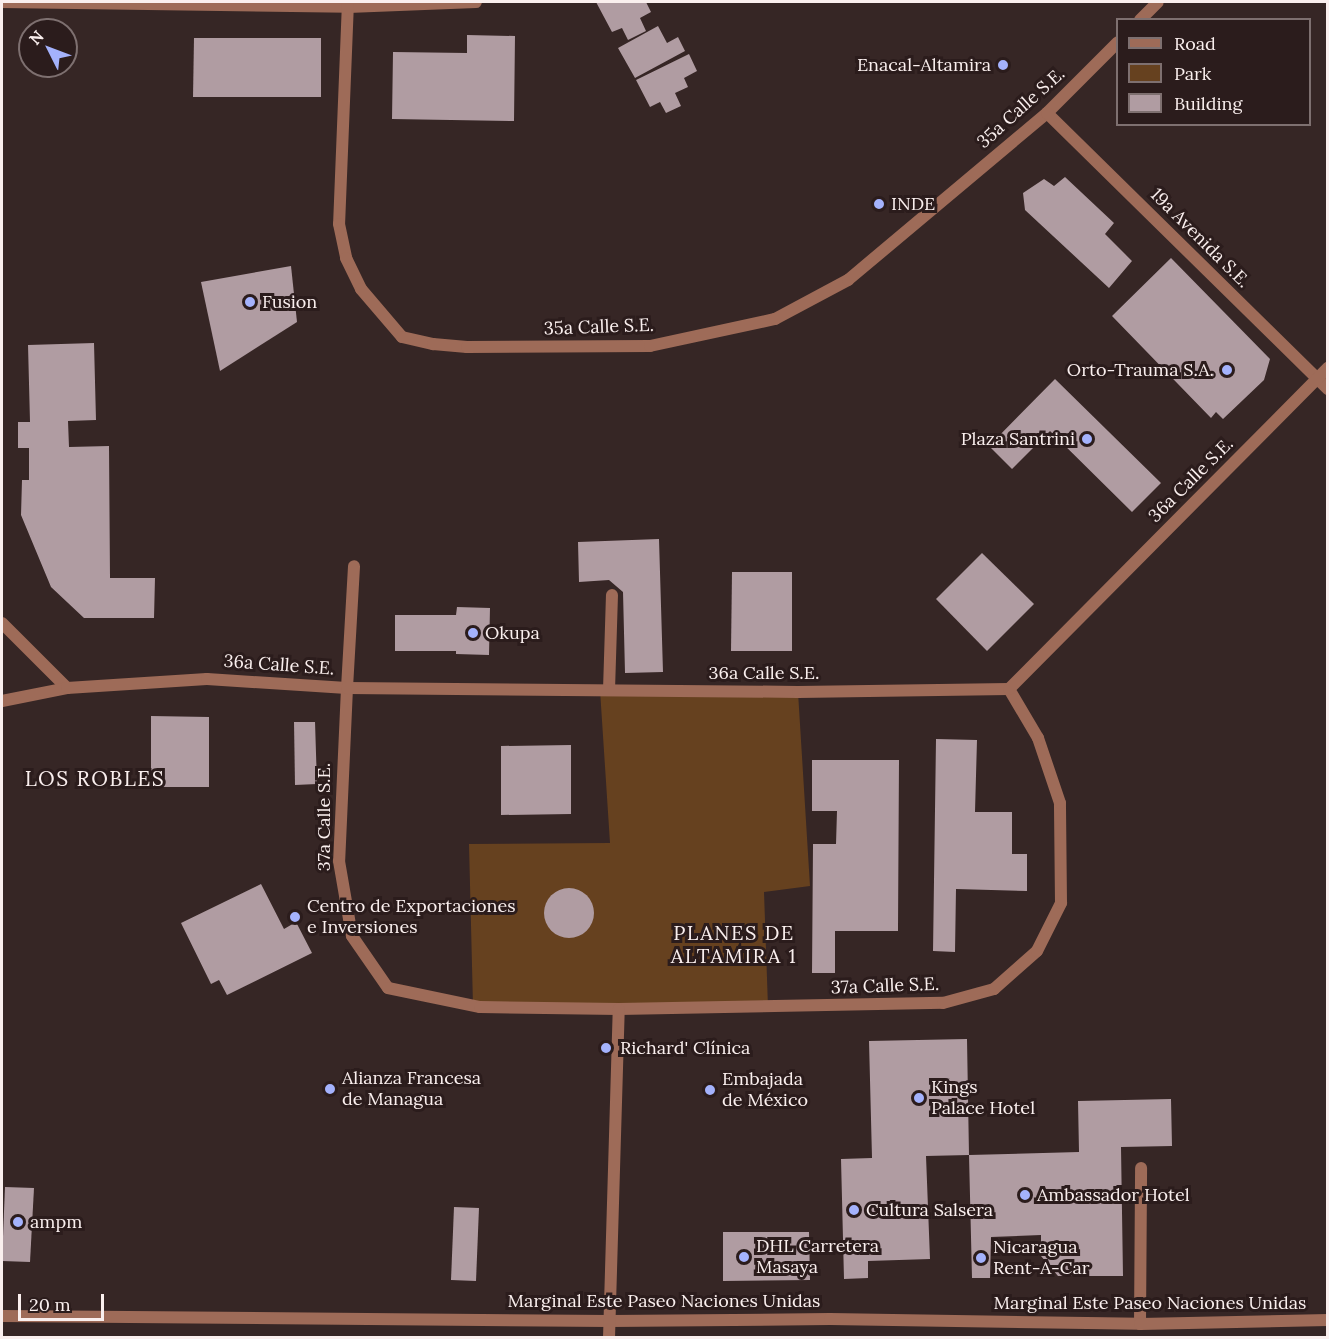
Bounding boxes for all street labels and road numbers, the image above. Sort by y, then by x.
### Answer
street label: 35a Calle S.E. [973,63,1069,153]
street label: 19a Avenida S.E. [1146,184,1254,292]
street label: 35a Calle S.E. [544,314,654,340]
street label: 36a Calle S.E. [1144,433,1238,527]
street label: 36a Calle S.E. [223,650,335,680]
street label: 36a Calle S.E. [709,662,819,684]
street label: 37a Calle S.E. [313,763,335,871]
street label: 37a Calle S.E. [830,973,940,999]
street label: Marginal Este Paseo Naciones Unidas [508,1290,820,1312]
street label: Marginal Este Paseo Naciones Unidas [994,1292,1306,1314]

